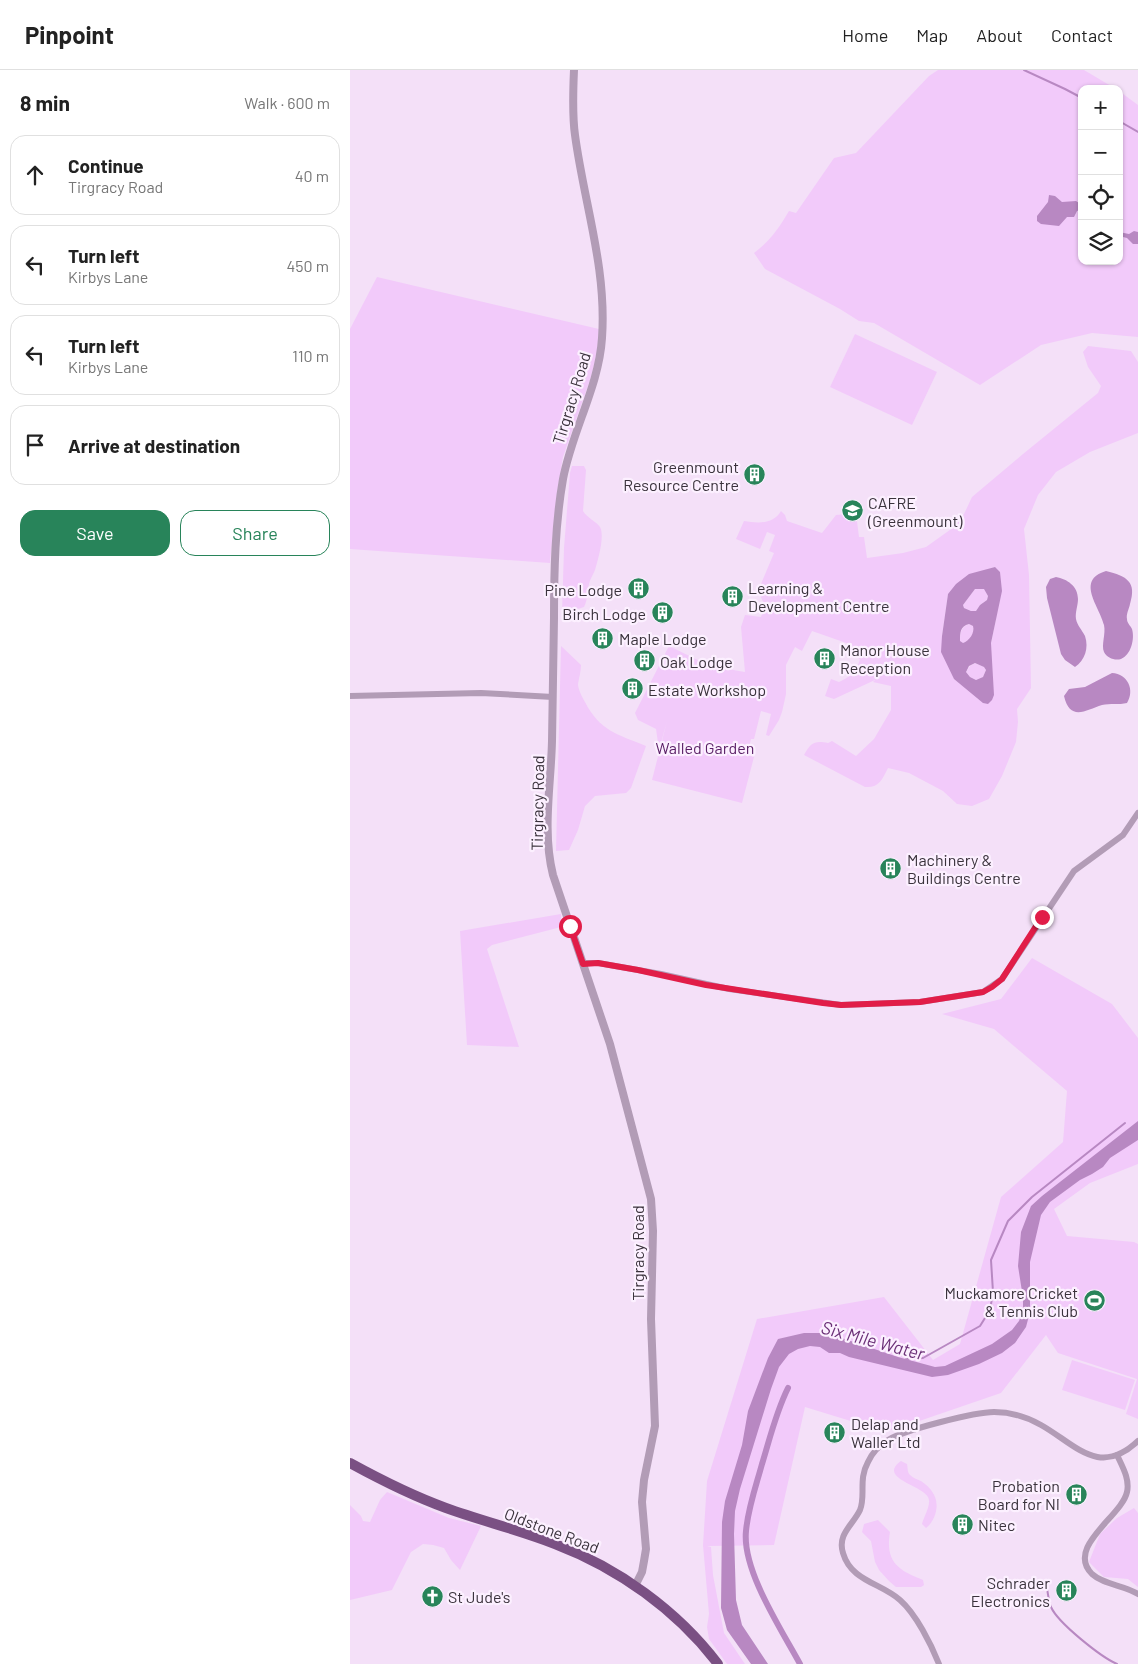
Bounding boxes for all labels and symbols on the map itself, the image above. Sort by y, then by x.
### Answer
street label: Tirgracy Road [548,350,594,446]
place label: Greenmount Resource Centre [623,457,739,494]
building icon: Greenmount Resource Centre [743,463,767,487]
place label: CAFRE (Greenmount) [867,493,963,530]
school or university icon: CAFRE (Greenmount) [840,499,864,523]
building icon: Pine Lodge [626,577,650,601]
place label: Learning & Development Centre [748,578,890,615]
place label: Pine Lodge [545,580,622,599]
building icon: Learning & Development Centre [720,584,744,608]
building icon: Birch Lodge [650,601,674,625]
place label: Birch Lodge [562,604,646,623]
building icon: Maple Lodge [591,626,615,650]
place label: Maple Lodge [619,629,707,648]
place label: Manor House Reception [840,640,930,677]
building icon: Manor House Reception [812,646,836,670]
building icon: Oak Lodge [632,649,656,673]
place label: Oak Lodge [660,652,733,671]
building icon: Estate Workshop [620,677,644,701]
place label: Estate Workshop [648,680,766,699]
park label: Walled Garden [656,738,754,757]
street label: Tirgracy Road [527,755,547,851]
place label: Machinery & Buildings Centre [907,850,1021,887]
building icon: Machinery & Buildings Centre [879,856,903,880]
route end [1031,906,1054,929]
route start [559,915,582,938]
street label: Tirgracy Road [628,1205,647,1301]
place label: Muckamore Cricket & Tennis Club [944,1283,1078,1320]
sports icon: Muckamore Cricket & Tennis Club [1082,1289,1106,1313]
water label: Six Mile Water [819,1316,928,1365]
place label: Delap and Waller Ltd [851,1414,921,1451]
building icon: Delap and Waller Ltd [823,1420,847,1444]
place label: Probation Board for NI [978,1476,1060,1513]
building icon: Probation Board for NI [1064,1482,1088,1506]
street label: Oldstone Road [502,1503,602,1557]
building icon: Nitec [950,1512,974,1536]
place label: Nitec [978,1515,1015,1534]
place label: Schrader Electronics [971,1573,1050,1610]
building icon: Schrader Electronics [1054,1579,1078,1603]
church icon: St Jude's [420,1584,444,1608]
place label: St Jude's [448,1587,511,1606]

